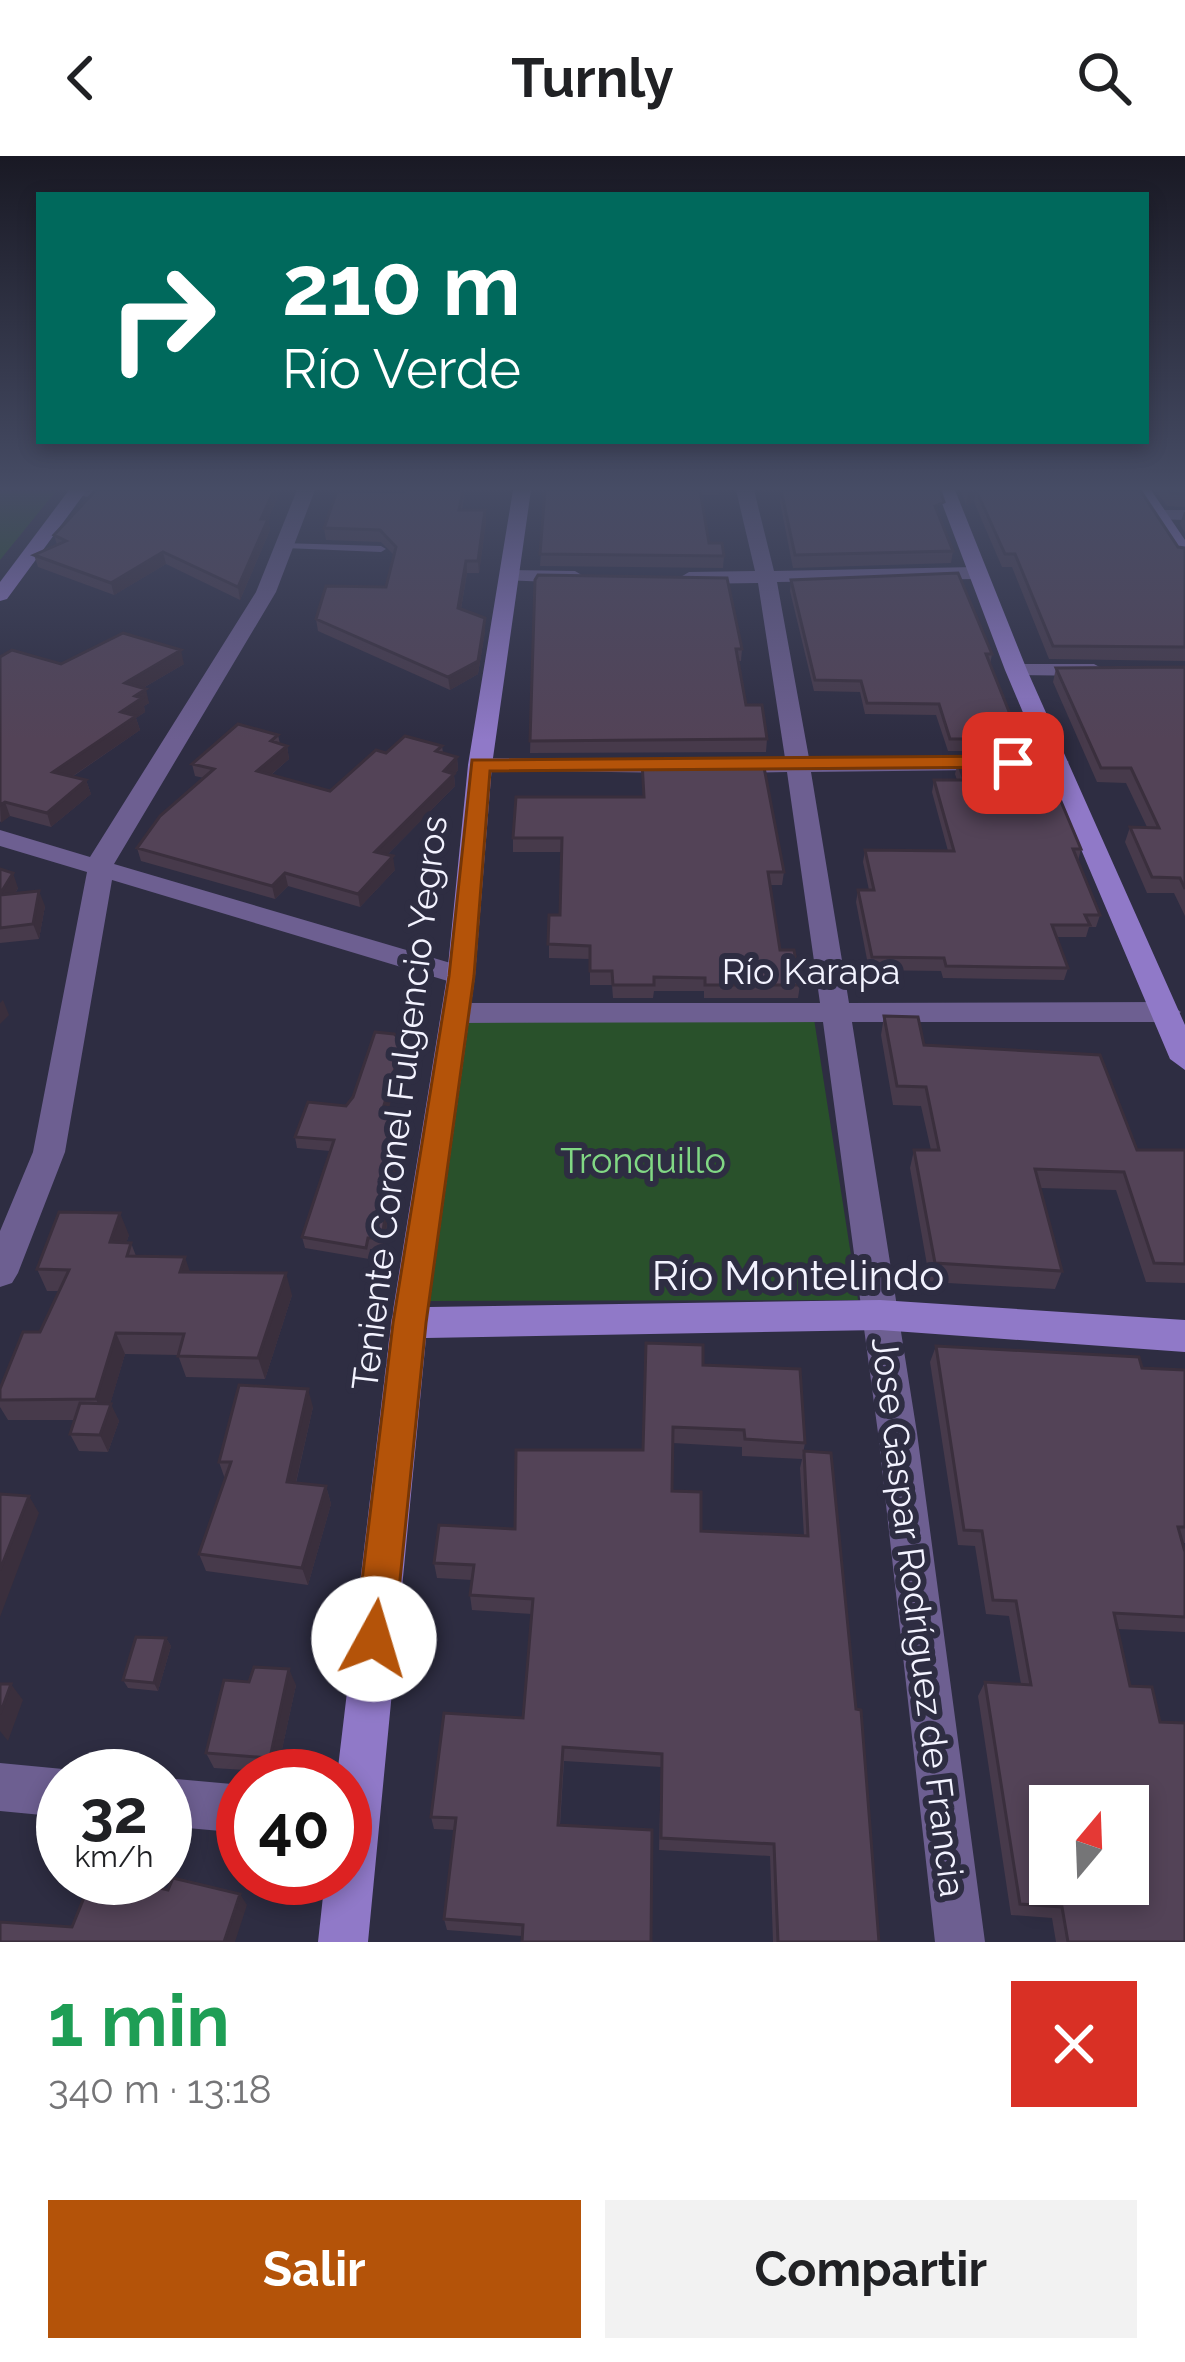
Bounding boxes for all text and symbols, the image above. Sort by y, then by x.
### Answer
icon: back [48,45,114,111]
icon: search [1071,45,1137,111]
text: Turnly [511,46,674,110]
text: 210 m [282,236,521,335]
icon: right [84,240,240,396]
text: Río Verde [282,337,521,401]
pin [962,712,1064,814]
icon: arrive [980,730,1046,796]
street label: Teniente Coronel Fulgencio Yegros [343,813,455,1393]
street label: Río Karapa [722,950,900,992]
park label: Tronquillo [560,1139,726,1181]
street label: Río Montelindo [652,1251,944,1300]
street label: Jose Gaspar Rodríguez de Francia [864,1335,974,1899]
position arrow [311,1576,437,1702]
speed limit sign: 40 [216,1749,372,1905]
text: 32 [80,1777,148,1847]
north arrow [1029,1785,1149,1905]
map controls [1029,1785,1149,1905]
text: km/h [74,1839,154,1874]
text: 1 min [48,1978,230,2063]
button: close [1011,1981,1137,2107]
text: 340 m · 13:18 [48,2066,272,2112]
button: Salir [48,2200,581,2338]
button: Compartir [605,2200,1137,2338]

